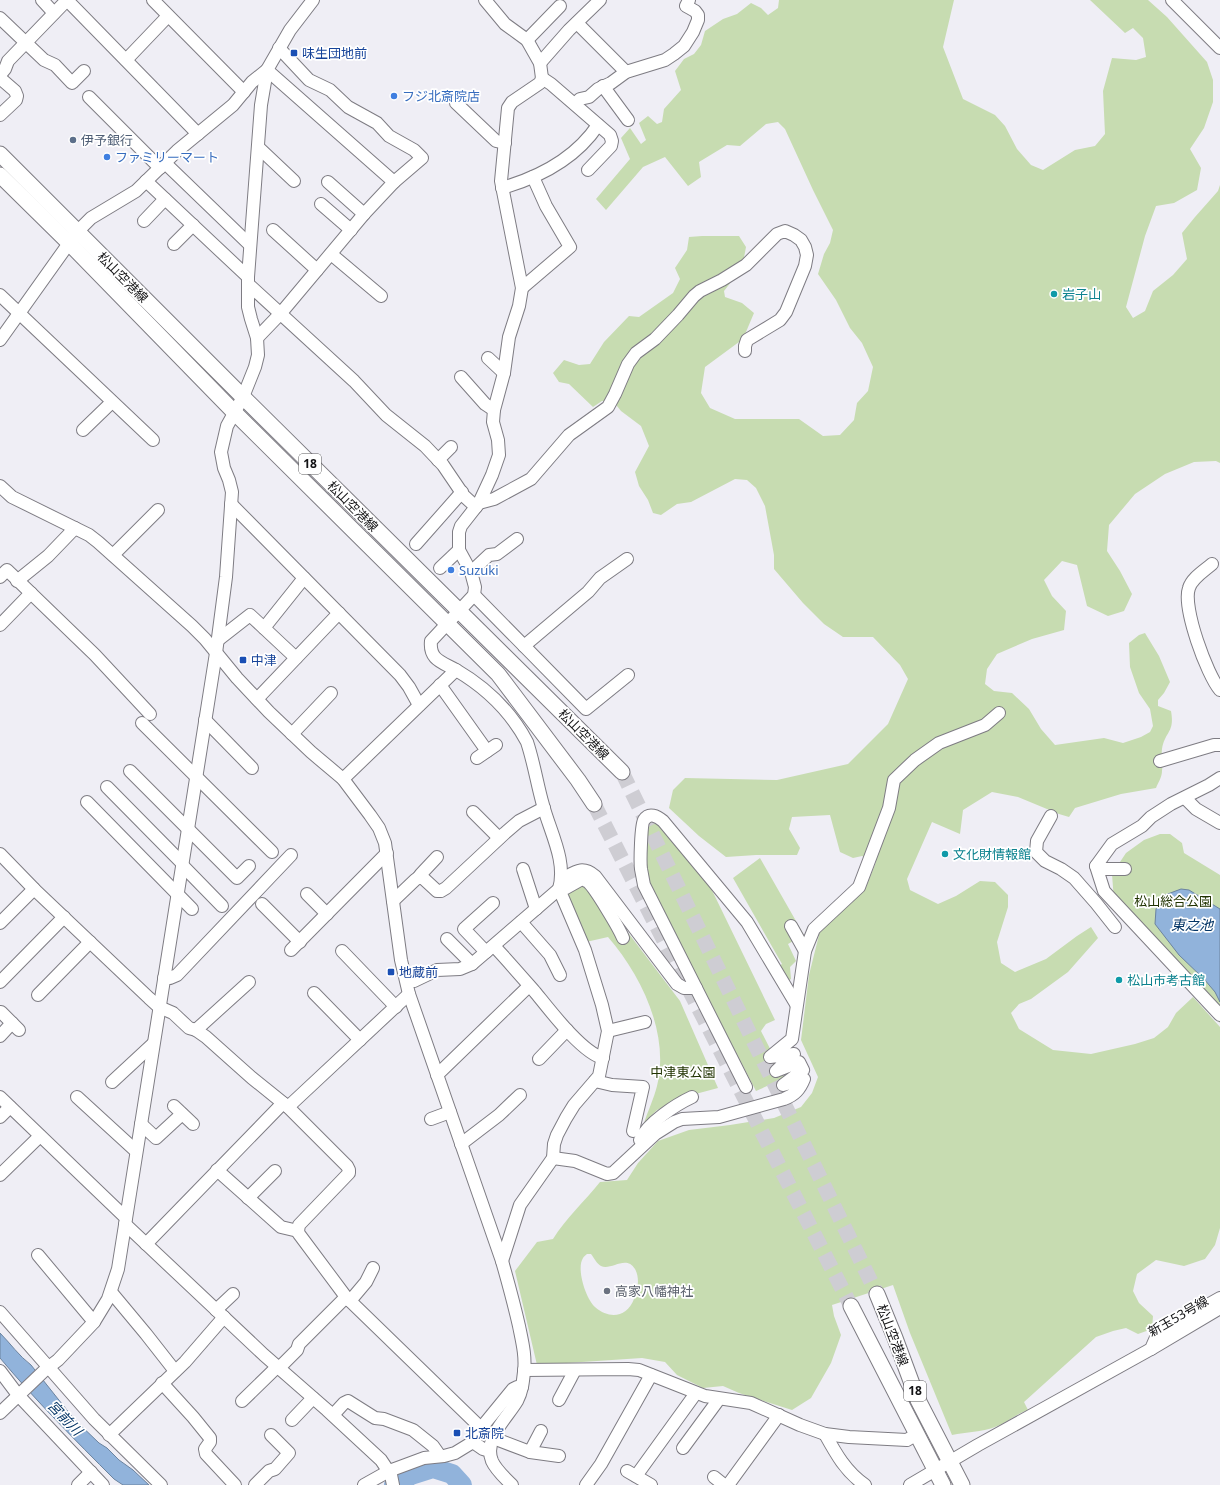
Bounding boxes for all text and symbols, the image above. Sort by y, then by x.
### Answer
place label: 味生団地前 [302,44,367,62]
marker: 味生団地前 [289,48,299,58]
place label: フジ北斎院店 [402,87,480,105]
marker: フジ北斎院店 [389,91,399,101]
place label: 伊予銀行 [81,131,133,149]
marker: 伊予銀行 [68,135,78,145]
place label: ファミリーマート [115,148,219,166]
marker: ファミリーマート [102,152,112,162]
street label: 松山空港線 [94,248,152,306]
place label: 岩子山 [1062,285,1101,303]
marker: 岩子山 [1049,289,1059,299]
road number: 18 [299,454,321,474]
street label: 松山空港線 [324,477,382,535]
place label: Suzuki [459,561,499,579]
marker: Suzuki [446,565,456,575]
place label: 中津 [251,651,277,669]
marker: 中津 [238,655,248,665]
street label: 松山空港線 [555,705,613,763]
place label: 文化財情報館 [953,845,1031,863]
marker: 文化財情報館 [940,849,950,859]
park label: 松山総合公園 [1134,892,1212,910]
water label: 東之池 [1171,915,1215,934]
place label: 地蔵前 [399,963,438,981]
marker: 地蔵前 [386,967,396,977]
place label: 松山市考古館 [1127,971,1205,989]
marker: 松山市考古館 [1114,975,1124,985]
park label: 中津東公園 [650,1063,716,1081]
place label: 高家八幡神社 [615,1282,693,1300]
marker: 高家八幡神社 [602,1286,612,1296]
street label: 新玉53号線 [1145,1291,1211,1341]
street label: 松山空港線 [873,1301,913,1369]
road number: 18 [904,1381,926,1401]
water label: 宮前川 [44,1396,88,1441]
place label: 北斎院 [465,1424,504,1442]
marker: 北斎院 [452,1428,462,1438]

